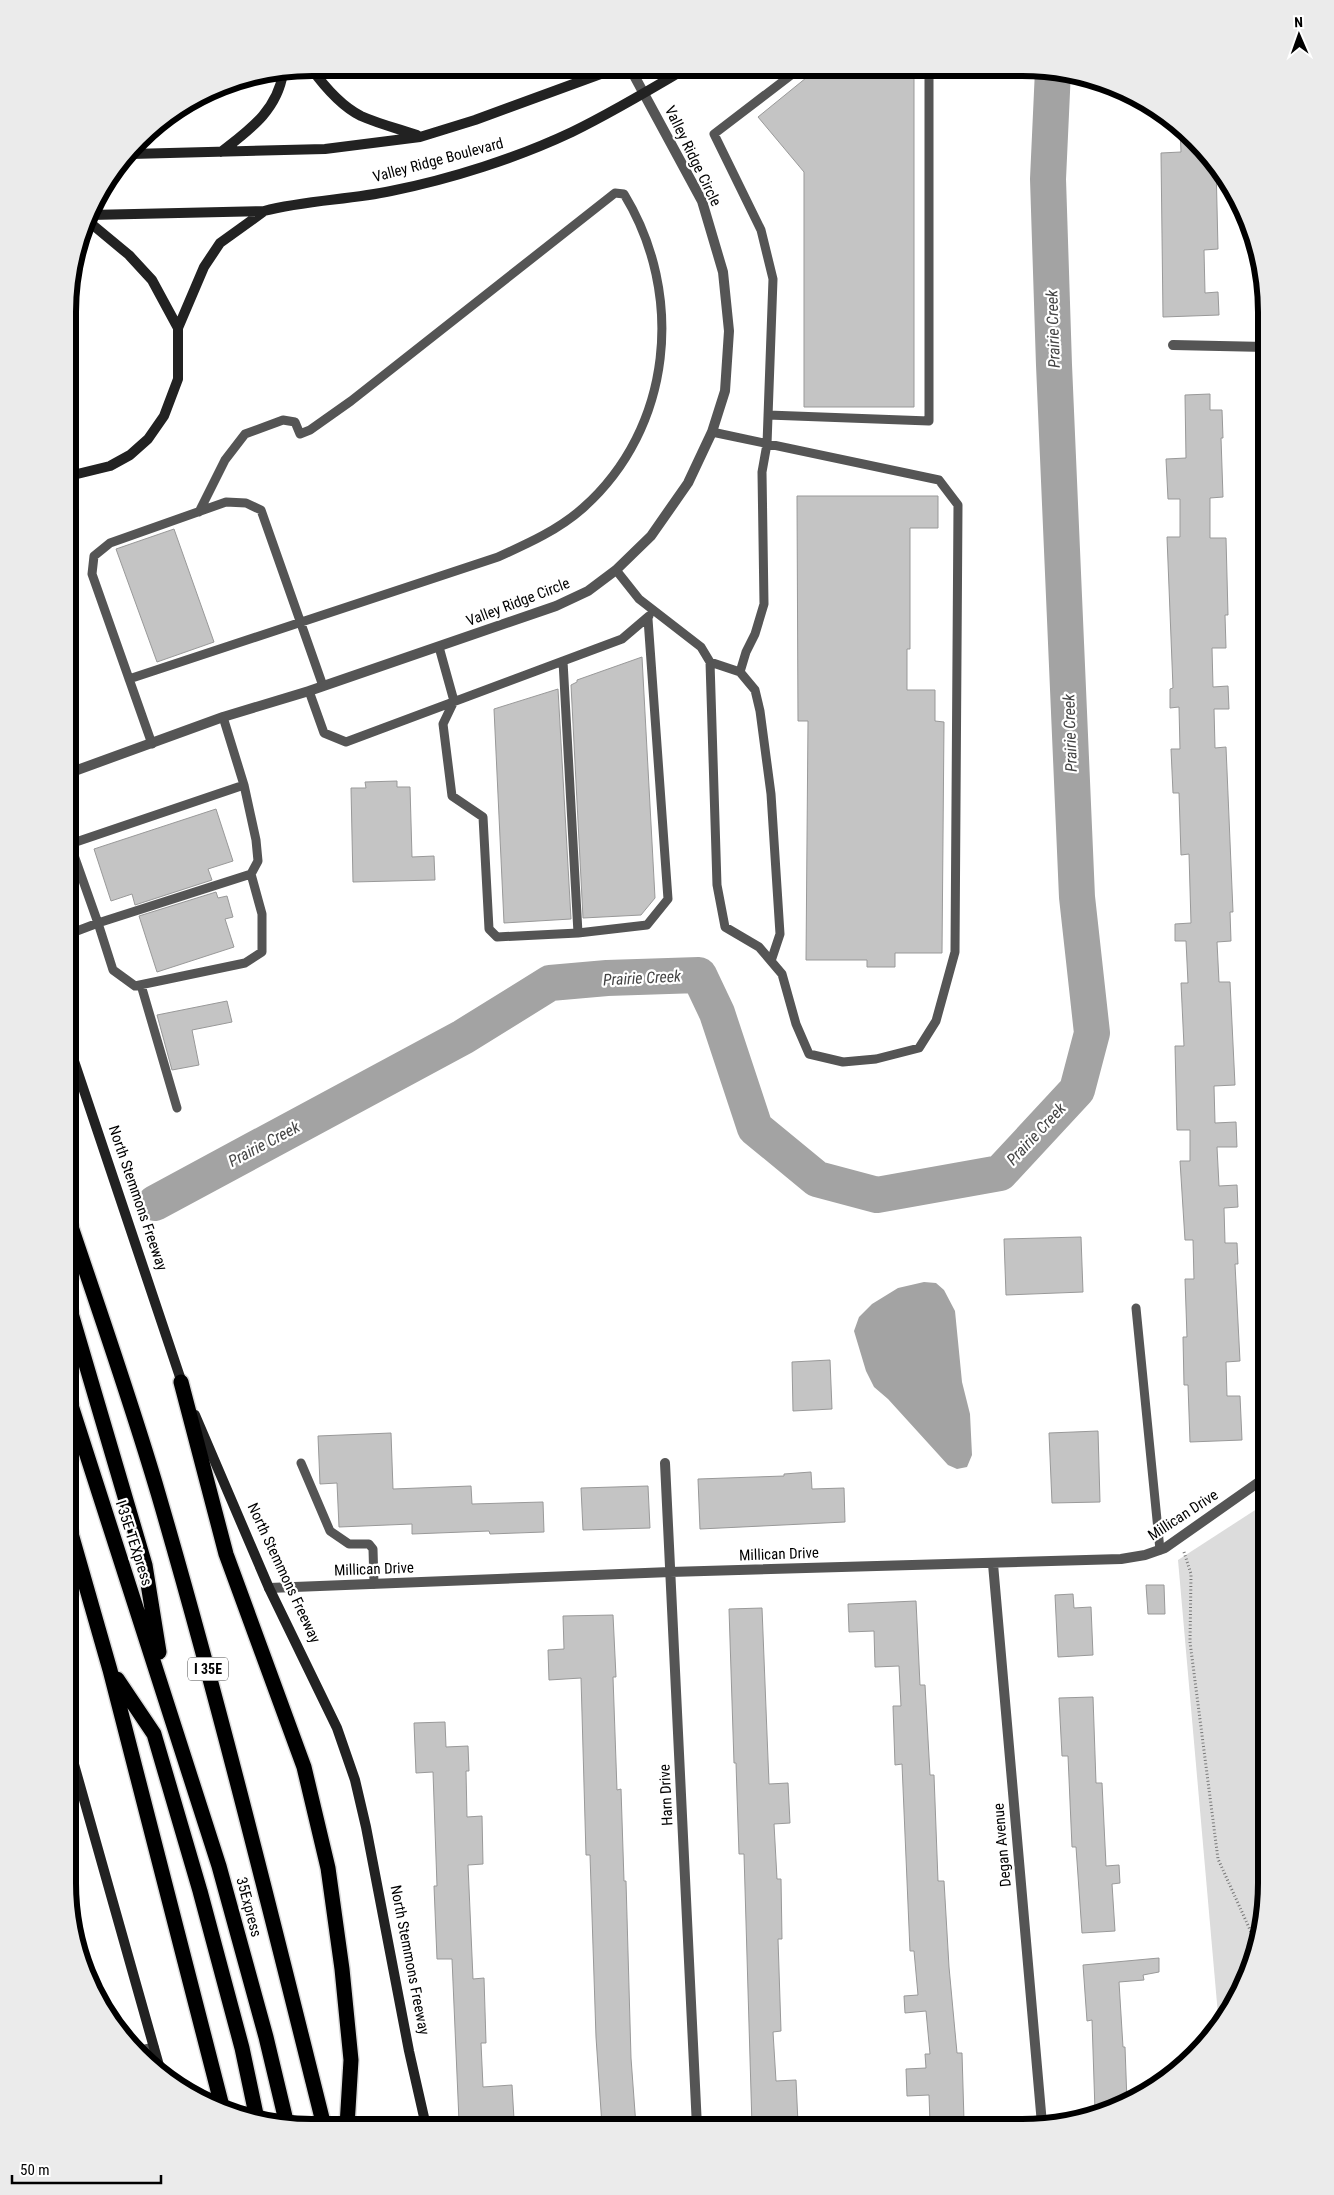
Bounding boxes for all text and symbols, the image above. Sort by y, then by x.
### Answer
north arrow [1274,10,1324,60]
text: N [1294,14,1303,30]
street label: Valley Ridge Circle [661,103,725,209]
street label: Valley Ridge Boulevard [371,134,505,186]
water label: Prairie Creek [1042,289,1064,368]
street label: Valley Ridge Circle [464,574,572,630]
water label: Prairie Creek [1059,693,1081,772]
water label: Prairie Creek [602,966,683,990]
water label: Prairie Creek [1002,1098,1070,1169]
water label: Prairie Creek [225,1117,304,1171]
street label: North Stemmons Freeway [105,1123,171,1273]
street label: Millican Drive [1145,1486,1221,1544]
street label: I 35E TEXpress [112,1498,156,1588]
street label: North Stemmons Freeway [244,1500,324,1646]
street label: Millican Drive [739,1544,819,1564]
street label: Millican Drive [334,1559,414,1579]
road number: I 35E [188,1658,228,1680]
street label: Harn Drive [655,1764,677,1826]
street label: Degan Avenue [989,1802,1015,1888]
street label: 35Express [232,1875,266,1939]
street label: North Stemmons Freeway [387,1883,433,2037]
scale bar [12,2152,161,2184]
text: 50 m [20,2161,50,2179]

